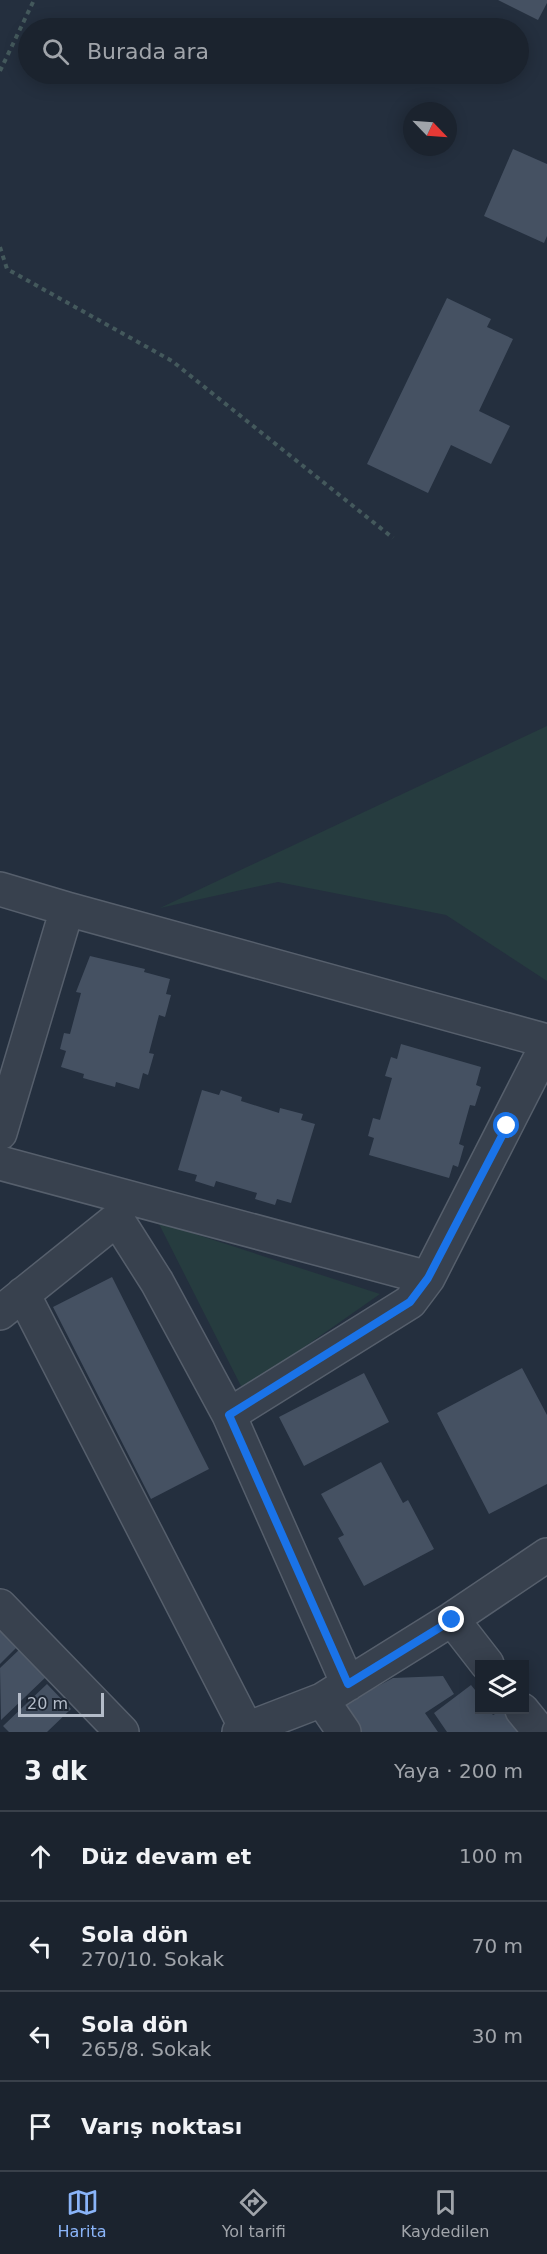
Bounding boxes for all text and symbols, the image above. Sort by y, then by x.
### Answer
search box [18,18,529,84]
icon: search [39,35,72,68]
text: Burada ara [87,39,209,64]
north arrow [403,102,457,156]
route start [493,1112,519,1138]
route end [438,1606,464,1632]
map controls [475,1660,529,1714]
button: layers [475,1660,529,1714]
scale bar [18,1690,104,1718]
text: 20 m [27,1694,68,1713]
text: 3 dk [24,1756,87,1786]
text: Yaya · 200 m [394,1759,523,1783]
icon: ahead [24,1840,57,1873]
text: Düz devam et [81,1844,251,1869]
text: 100 m [459,1844,523,1868]
text: Sola dön [81,1922,189,1947]
icon: left [24,1930,57,1963]
text: 70 m [472,1934,523,1958]
text: 270/10. Sokak [81,1947,224,1971]
text: Sola dön [81,2012,189,2037]
icon: left [24,2020,57,2053]
text: 30 m [472,2024,523,2048]
text: 265/8. Sokak [81,2037,211,2061]
icon: arrive [24,2110,57,2143]
text: Varış noktası [81,2114,242,2139]
tab: Harita [58,2186,107,2241]
tab: Yol tarifi [222,2186,286,2241]
tab: Kaydedilen [401,2186,489,2241]

